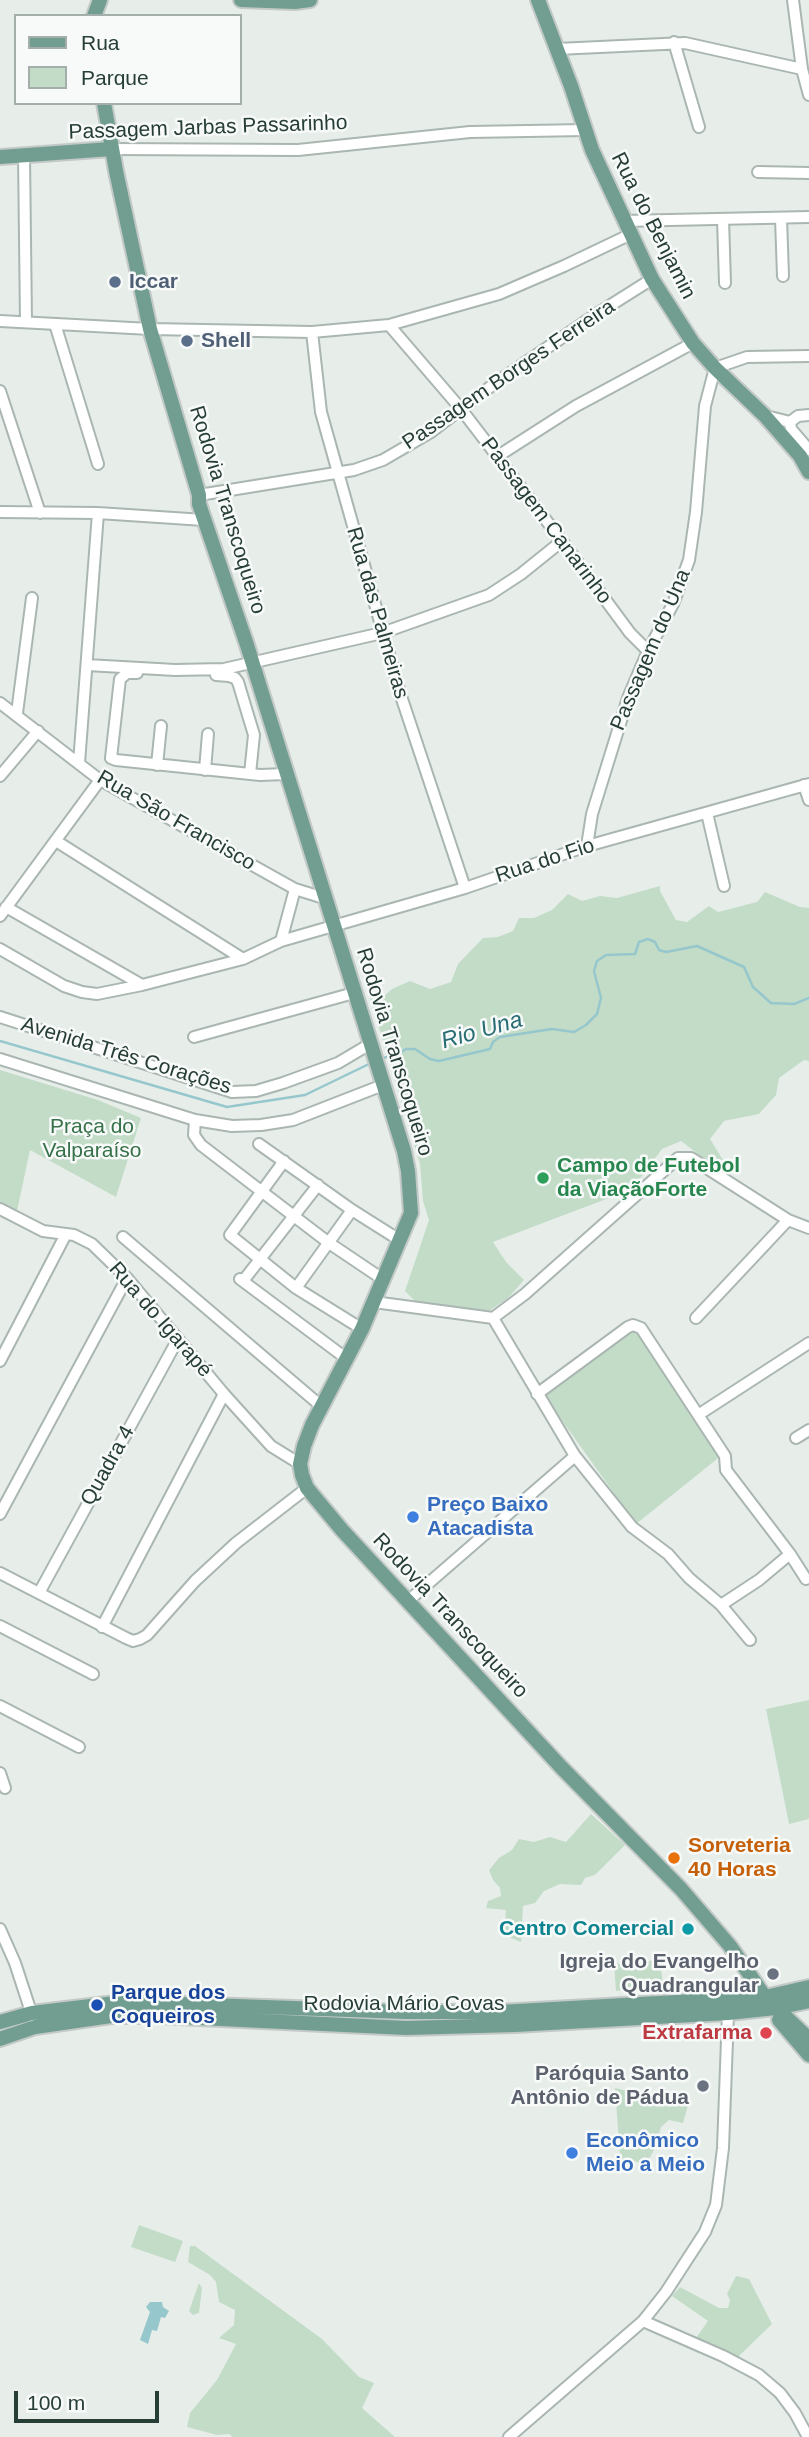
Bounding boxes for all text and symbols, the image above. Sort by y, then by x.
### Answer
legend [14,14,242,105]
text: Rua [81,31,120,54]
text: Parque [81,66,149,89]
street label: Passagem Jarbas Passarinho [68,111,348,145]
street label: Rua do Benjamin [605,149,701,303]
place label: Iccar [129,269,178,295]
marker: Iccar [107,274,123,290]
street label: Passagem Borges Ferreira [398,294,620,456]
place label: Shell [201,328,251,354]
marker: Shell [179,333,195,349]
street label: Rodovia Transcoqueiro [183,403,271,617]
street label: Passagem Canarinho [475,433,617,609]
street label: Rua das Palmeiras [340,524,414,702]
street label: Passagem do Una [606,566,696,734]
street label: Rua São Francisco [92,765,260,877]
street label: Rua do Fio [492,833,598,889]
street label: Rodovia Transcoqueiro [350,945,438,1159]
water label: Rio Una [438,1006,526,1056]
street label: Avenida Três Corações [18,1012,234,1100]
park label: Praça do Valparaíso [43,1114,141,1164]
place label: Campo de Futebol da ViaçãoForte [557,1153,740,1203]
marker: Campo de Futebol da ViaçãoForte [535,1170,551,1186]
street label: Rua do Igarapé [103,1257,217,1383]
street label: Quadra 4 [76,1422,140,1510]
place label: Preço Baixo Atacadista [427,1492,548,1542]
marker: Preço Baixo Atacadista [405,1509,421,1525]
street label: Rodovia Transcoqueiro [367,1528,533,1704]
place label: Sorveteria 40 Horas [688,1833,791,1883]
marker: Sorveteria 40 Horas [666,1850,682,1866]
place label: Centro Comercial [499,1916,674,1942]
marker: Centro Comercial [680,1921,696,1937]
place label: Igreja do Evangelho Quadrangular [559,1949,759,1999]
marker: Igreja do Evangelho Quadrangular [765,1966,781,1982]
place label: Parque dos Coqueiros [111,1980,225,2030]
street label: Rodovia Mário Covas [304,1991,504,2017]
marker: Parque dos Coqueiros [89,1997,105,2013]
place label: Extrafarma [642,2020,752,2046]
marker: Extrafarma [758,2025,774,2041]
place label: Paróquia Santo Antônio de Pádua [510,2061,689,2111]
marker: Paróquia Santo Antônio de Pádua [695,2078,711,2094]
place label: Econômico Meio a Meio [586,2128,705,2178]
marker: Econômico Meio a Meio [564,2145,580,2161]
scale bar [18,2378,163,2422]
text: 100 m [27,2391,85,2414]

